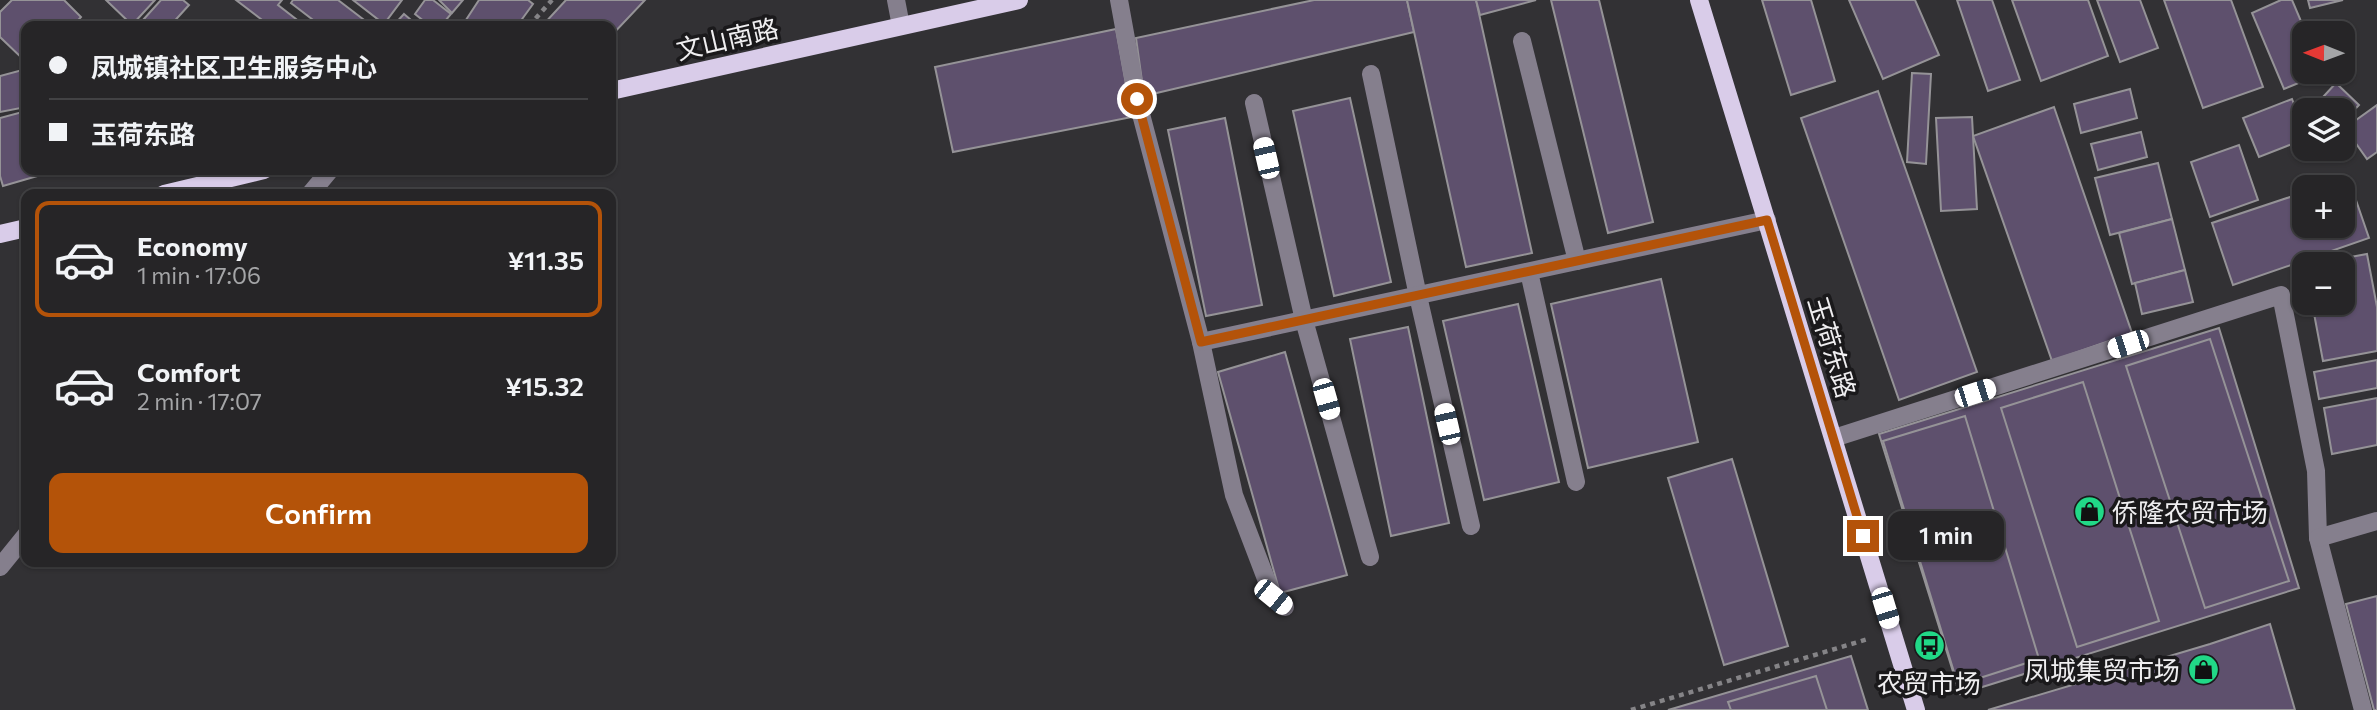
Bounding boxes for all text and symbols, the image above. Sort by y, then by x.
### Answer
street label: 文山南路 [673,11,781,65]
north arrow [2292,21,2356,84]
map controls [2292,21,2355,315]
text: 凤城镇社区卫生服务中心 [91,51,377,82]
route start [1121,83,1153,115]
button: layers [2292,98,2355,161]
text: 玉荷东路 [91,118,195,149]
car [1252,135,1281,181]
button: + [2292,175,2355,238]
icon: car [53,228,116,291]
text: Economy [137,230,248,261]
text: ¥11.35 [508,244,584,275]
button: − [2292,252,2355,315]
text: 1 min · 17:06 [137,261,261,289]
street label: 玉荷东路 [1803,293,1863,401]
car [2105,328,2152,360]
icon: car [53,354,116,417]
text: Comfort [137,356,240,387]
text: ¥15.32 [505,370,584,401]
car [1311,376,1342,422]
car [1952,377,1999,409]
text: 2 min · 17:07 [137,387,262,415]
car [1433,401,1462,447]
button: Confirm [49,473,588,553]
shop icon: 侨隆农贸市场 [2072,494,2106,528]
place label: 侨隆农贸市场 [2112,496,2268,527]
callout: 1 min [1888,512,2003,560]
route end [1847,520,1879,552]
text: 1 min [1919,521,1973,549]
car [1251,576,1296,618]
car [1869,585,1902,631]
bus stop icon: 农贸市场 [1912,629,1946,663]
shop icon: 凤城集贸市场 [2186,652,2220,686]
place label: 凤城集贸市场 [2024,654,2180,685]
place label: 农贸市场 [1877,667,1981,698]

